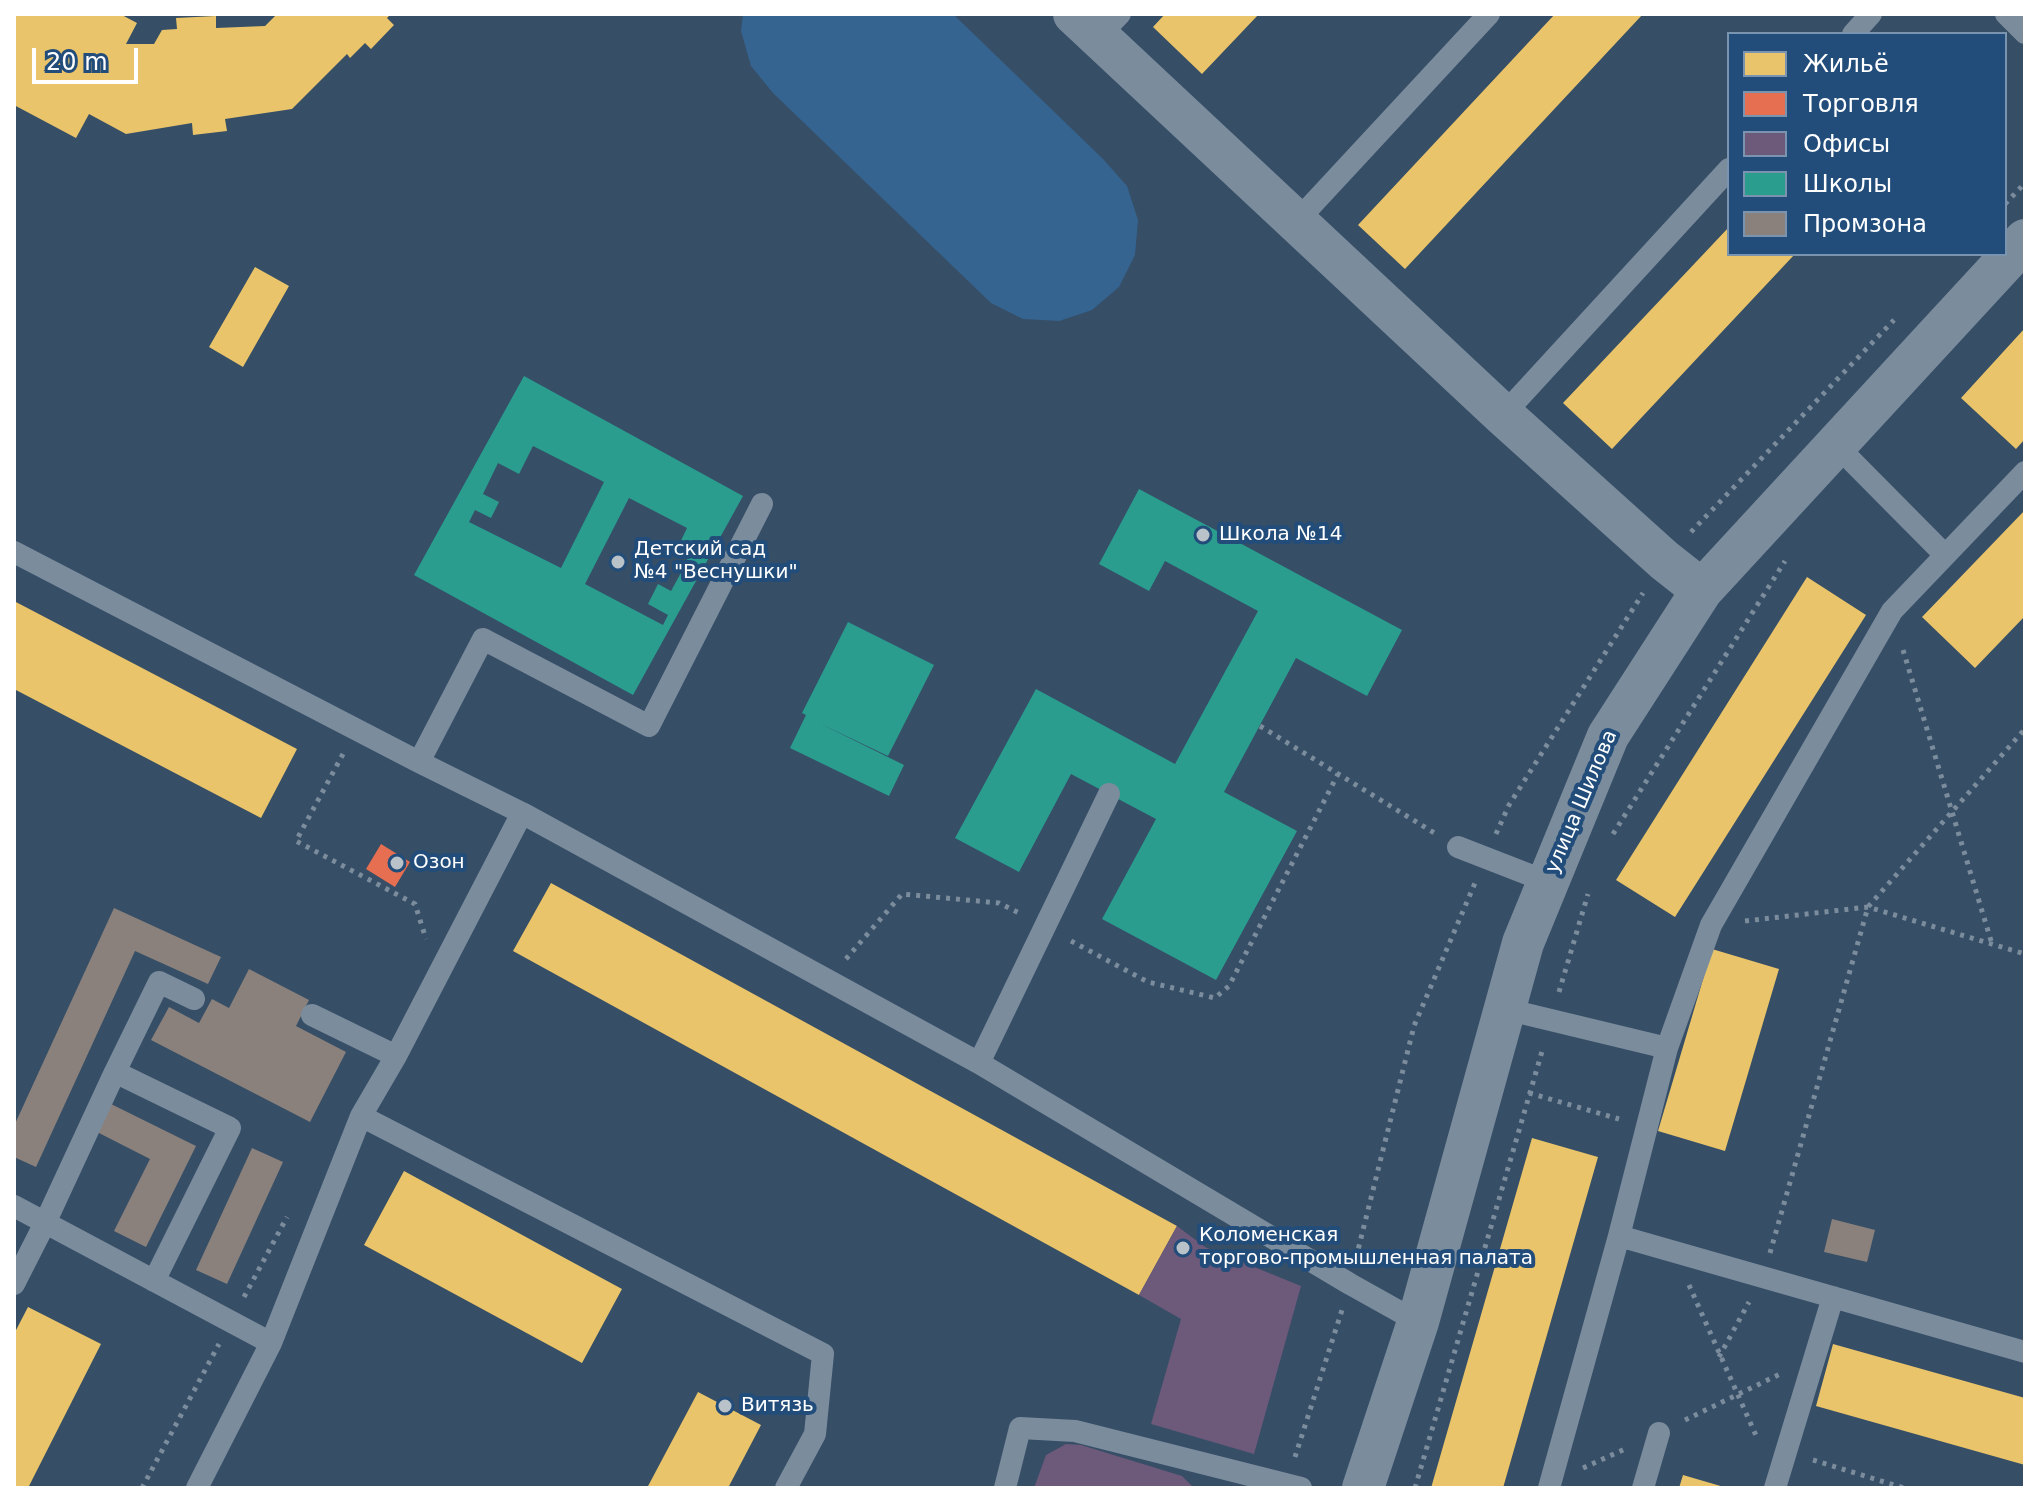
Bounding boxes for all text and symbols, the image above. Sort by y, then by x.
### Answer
scale bar [36,32,142,82]
legend [1727,32,2007,256]
text: 20 m [46,48,108,76]
text: Жильё [1803,50,1889,78]
text: Торговля [1803,90,1919,118]
text: Офисы [1803,130,1890,158]
text: Школы [1803,170,1892,198]
text: Промзона [1803,210,1927,238]
place label: Школа №14 [1219,523,1342,547]
marker: Школа №14 [1194,526,1212,544]
place label: Детский сад №4 "Веснушки" [634,538,798,585]
marker: Детский сад №4 "Веснушки" [609,553,627,571]
street label: улица Шилова [1541,727,1623,877]
place label: Озон [413,851,465,875]
marker: Озон [388,854,406,872]
place label: Коломенская торгово-промышленная палата [1199,1224,1533,1271]
marker: Коломенская торгово-промышленная палата [1174,1239,1192,1257]
place label: Витязь [741,1394,814,1418]
marker: Витязь [716,1397,734,1415]

